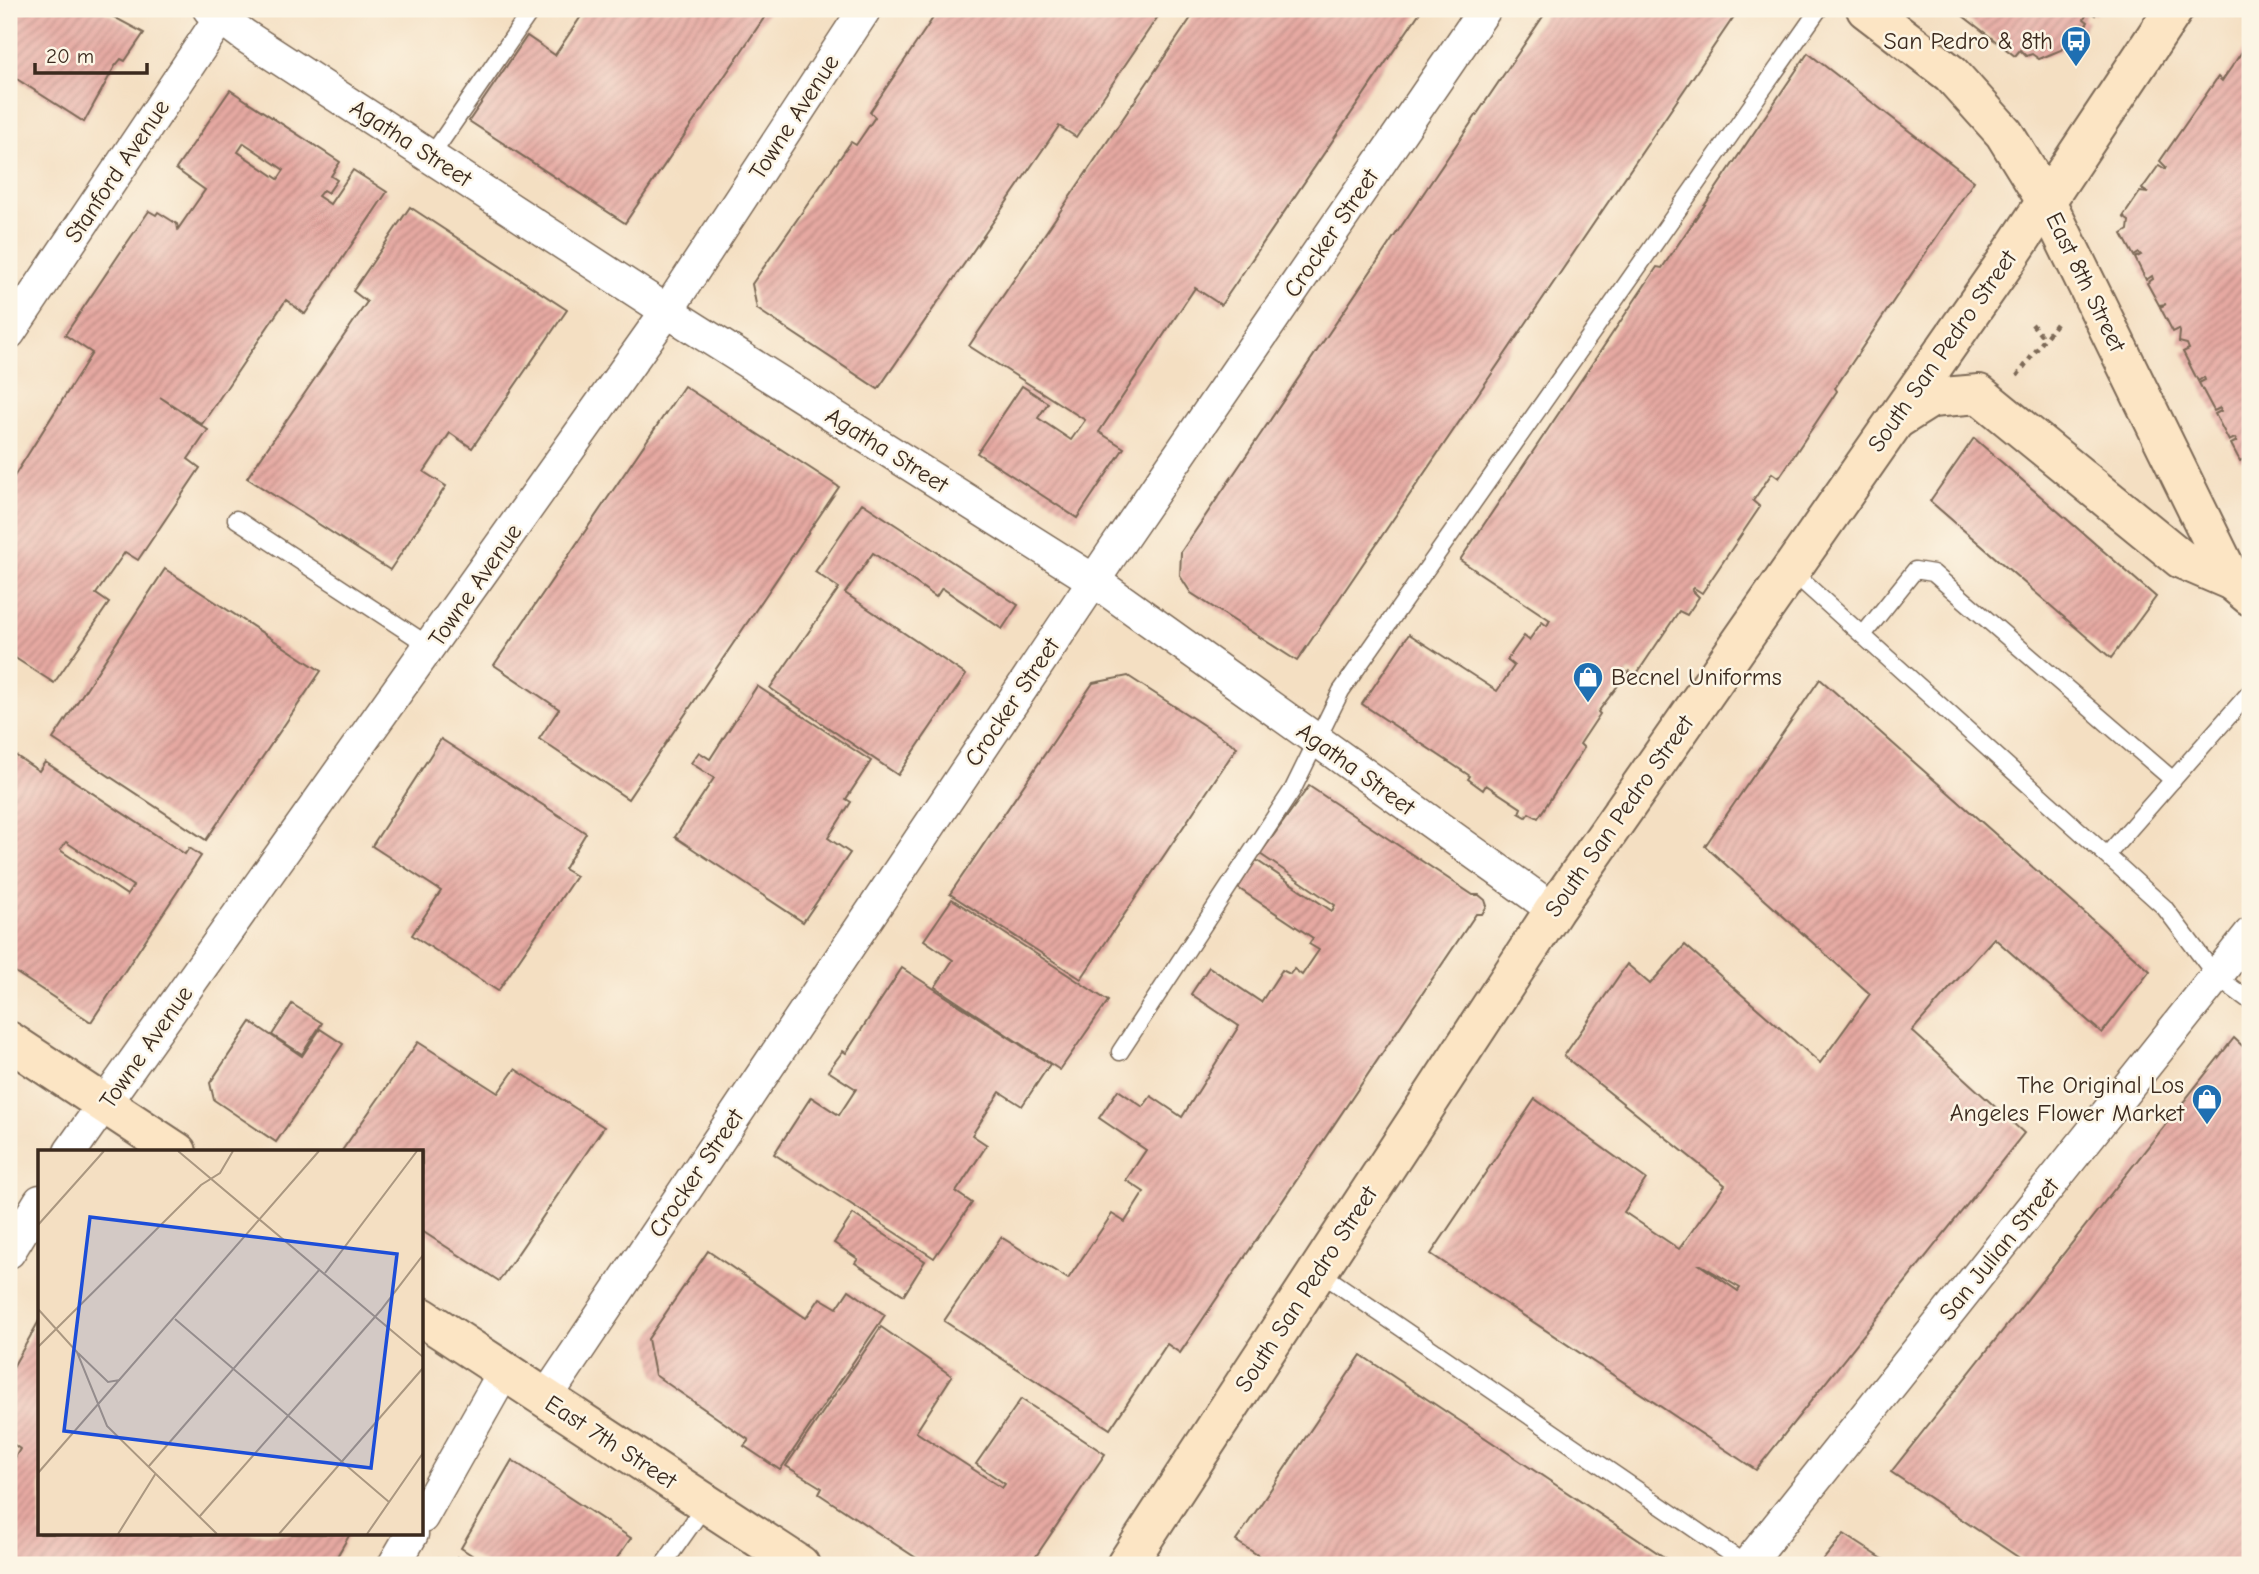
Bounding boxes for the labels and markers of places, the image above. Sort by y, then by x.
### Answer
bus stop icon: San Pedro & 8th [2059,24,2093,68]
place label: San Pedro & 8th [1884,27,2053,55]
shop icon: Becnel Uniforms [1571,660,1605,704]
place label: Becnel Uniforms [1611,663,1782,691]
place label: The Original Los Angeles Flower Market [1950,1071,2185,1127]
shop icon: The Original Los Angeles Flower Market [2190,1082,2224,1126]

